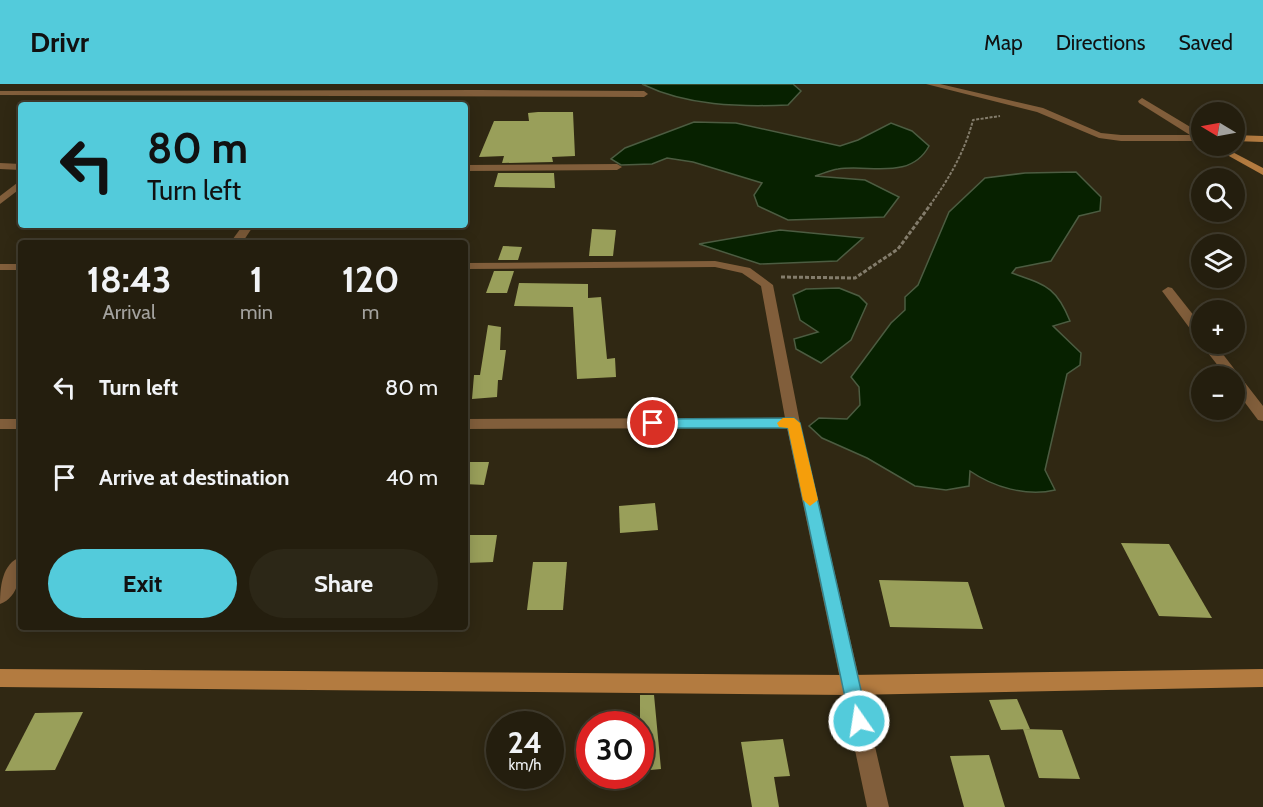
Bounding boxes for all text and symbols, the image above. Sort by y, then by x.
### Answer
text: Drivr [30,25,89,59]
text: Map [984,30,1023,55]
text: Directions [1056,30,1145,55]
text: Saved [1178,30,1233,55]
north arrow [1191,102,1245,156]
map controls [1191,102,1245,420]
text: 80 m [147,122,248,174]
icon: left [48,126,126,204]
button: search [1191,168,1245,222]
text: Turn left [147,174,241,207]
button: layers [1191,234,1245,288]
text: 18:43 [87,257,171,301]
text: 1 [250,257,263,301]
text: 120 [342,257,399,301]
text: Arrival [102,300,156,324]
text: min [240,300,273,324]
text: m [362,300,379,324]
button: + [1191,300,1245,354]
button: − [1191,366,1245,420]
icon: left [48,371,81,404]
text: Turn left [99,374,178,401]
text: 80 m [385,374,438,401]
pin [627,397,678,448]
icon: arrive [636,406,669,439]
icon: arrive [48,461,81,494]
text: Arrive at destination [99,464,289,491]
text: 40 m [386,464,438,491]
button: Exit [48,549,237,618]
button: Share [249,549,438,618]
position arrow [827,689,891,753]
speed limit sign: 30 [576,711,654,789]
text: 24 [508,724,542,761]
text: km/h [509,756,541,774]

